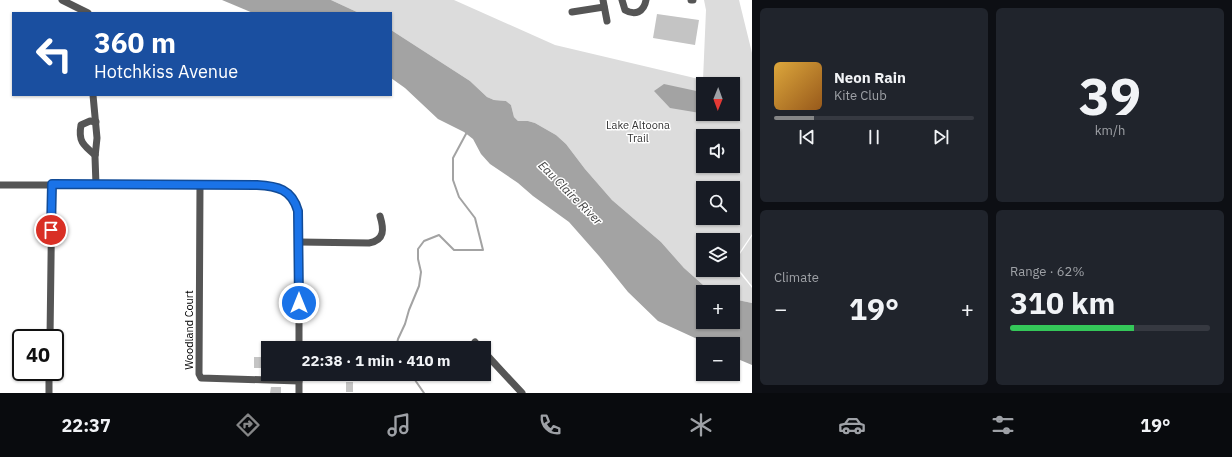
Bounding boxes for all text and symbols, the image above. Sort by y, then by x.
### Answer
text: 360 m [94,24,176,61]
icon: left [28,28,80,80]
text: Hotchkiss Avenue [94,60,238,83]
text: 39 [1079,62,1141,129]
text: Neon Rain [834,68,906,87]
north arrow [696,77,740,121]
map controls [696,77,740,381]
text: Kite Club [834,87,887,104]
park label: Lake Altoona Trail [606,118,670,145]
text: km/h [1095,122,1125,139]
icon: previous [796,126,818,148]
icon: pause [863,126,885,148]
icon: next [930,126,952,148]
button: sound [696,129,740,173]
water label: Eau Claire River [535,158,606,228]
button: search [696,181,740,225]
pin [34,213,68,247]
icon: arrive [40,219,62,241]
button: layers [696,233,740,277]
text: Range · 62% [1010,263,1084,280]
text: Climate [774,269,819,286]
position arrow [278,282,320,324]
text: 310 km [1010,283,1115,322]
button: + [696,285,740,329]
text: 19° [849,289,899,328]
street label: Woodland Court [182,290,196,370]
text: − [774,294,787,323]
text: + [961,294,974,323]
speed limit sign: 40 [12,329,64,381]
button: − [696,337,740,381]
text: 22:38 · 1 min · 410 m [302,351,450,370]
icon: directions [234,411,262,439]
icon: music [385,411,413,439]
icon: phone [536,411,564,439]
icon: climate [687,411,715,439]
icon: car [838,411,866,439]
icon: filters [989,411,1017,439]
text: 22:37 [62,414,111,437]
text: 19° [1140,414,1170,437]

